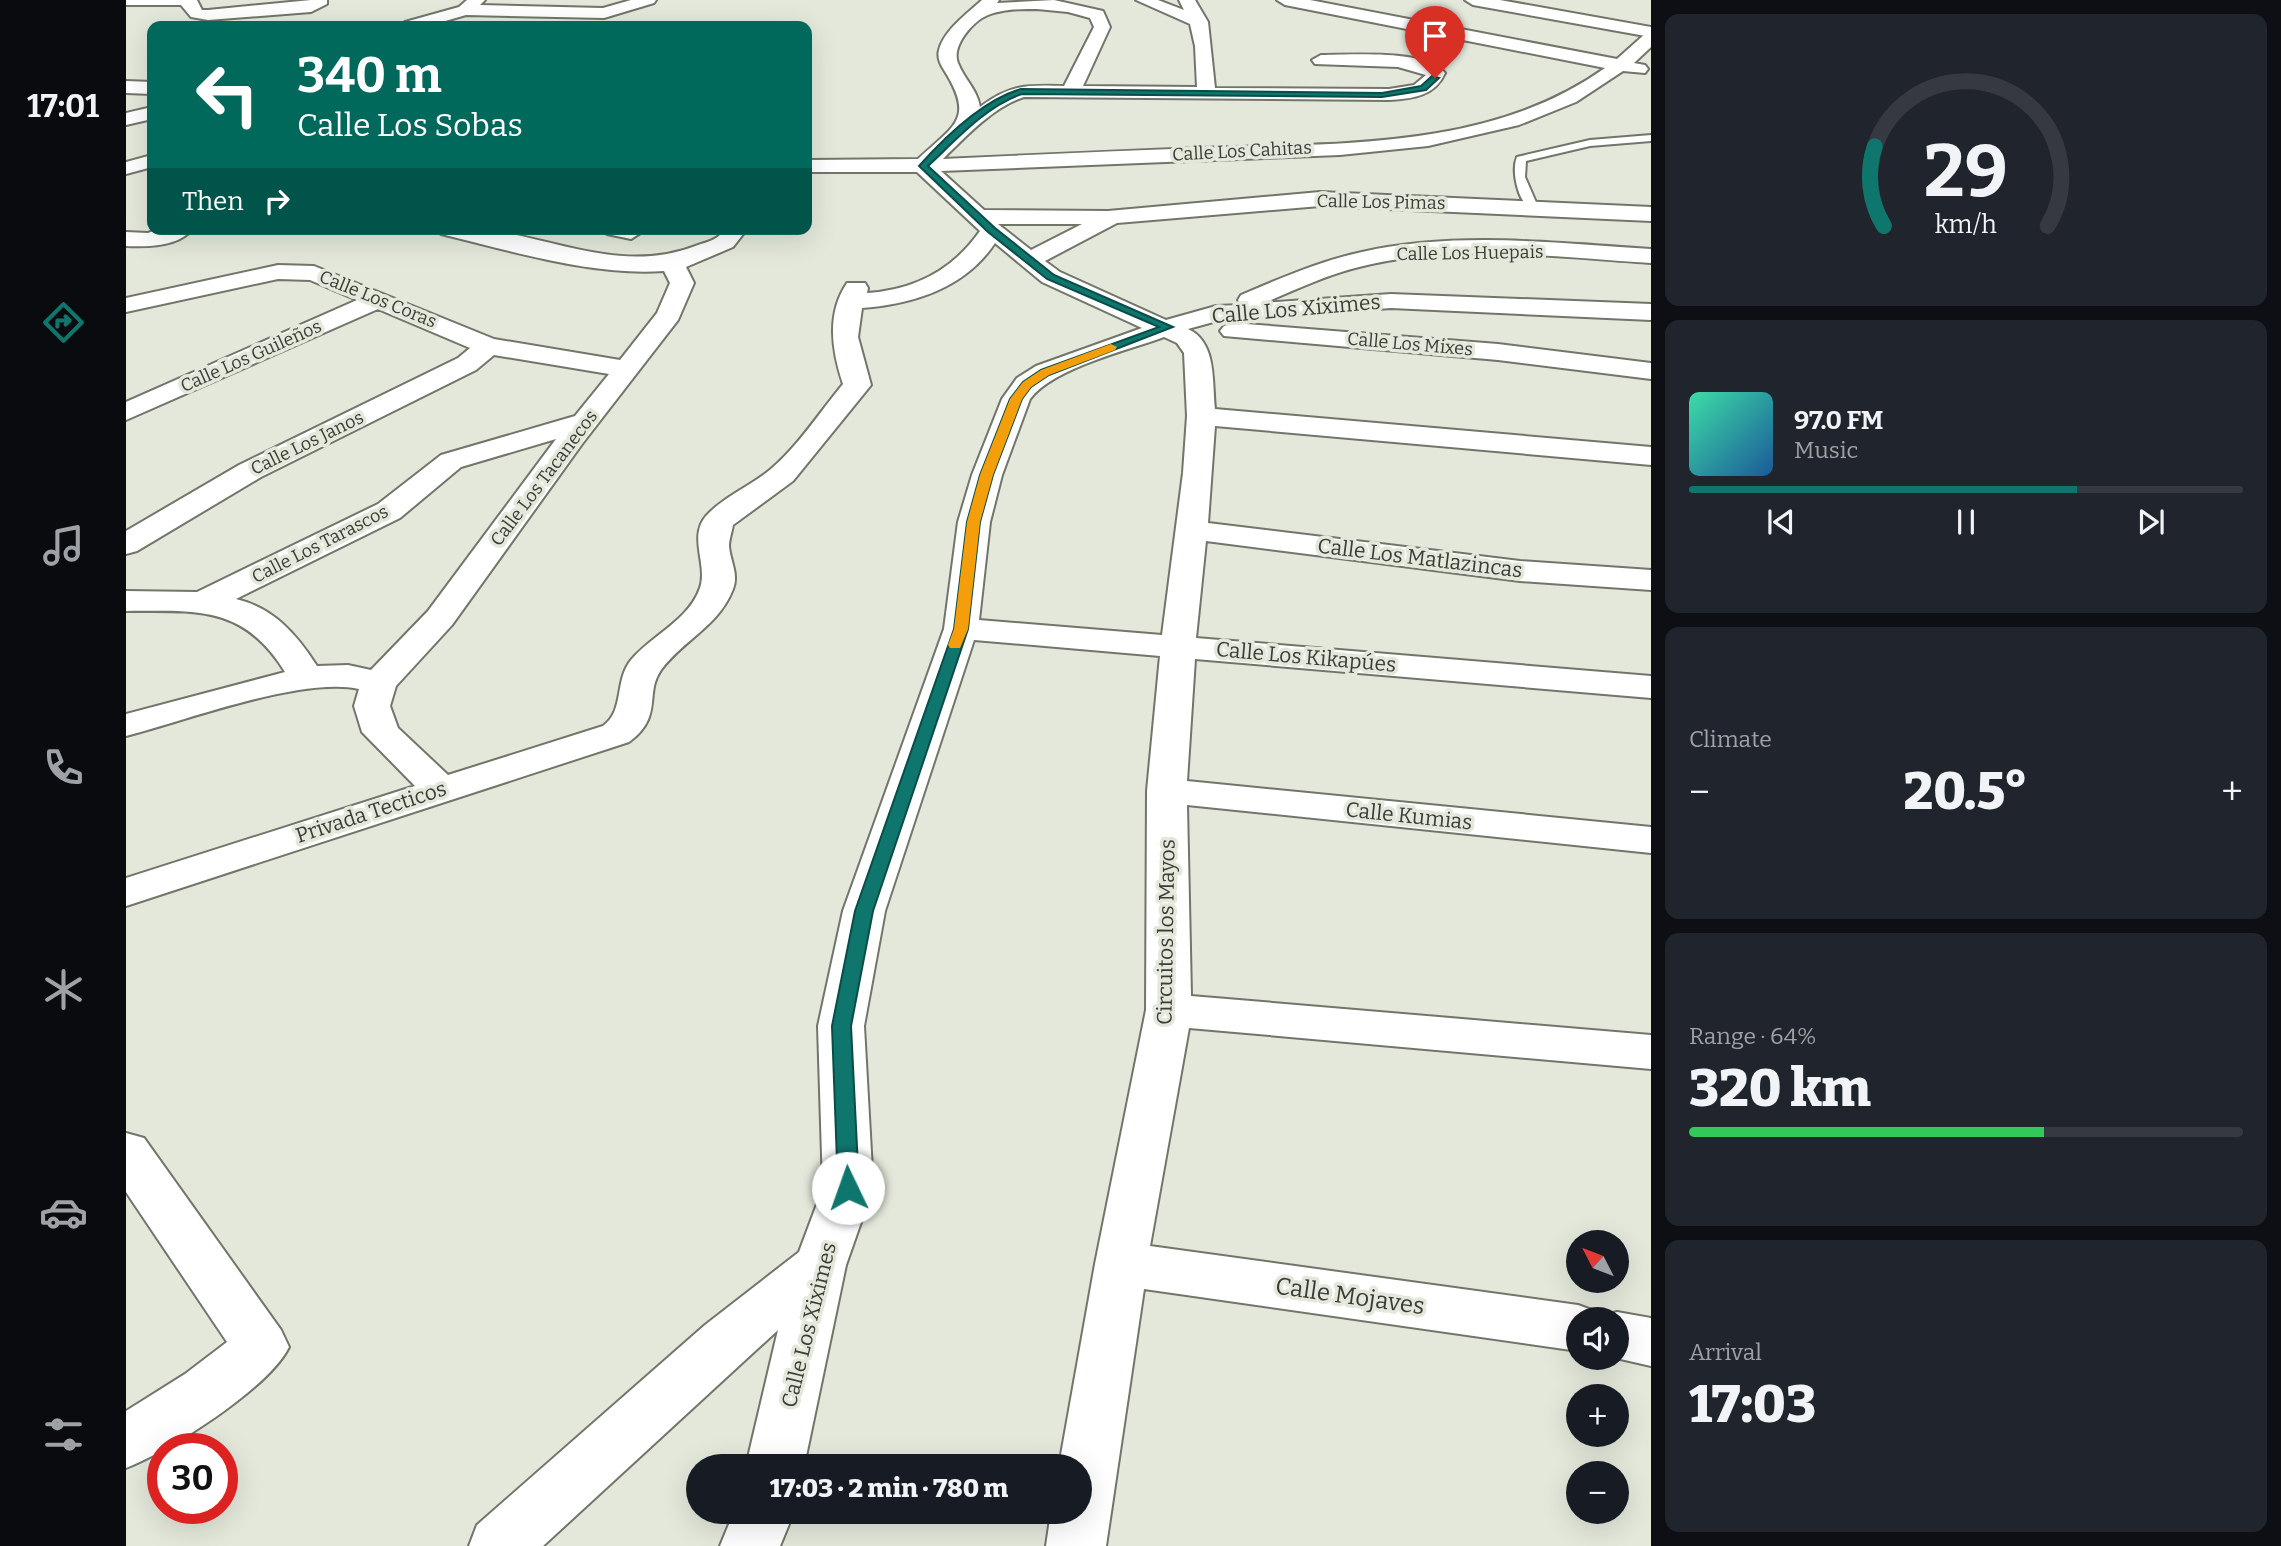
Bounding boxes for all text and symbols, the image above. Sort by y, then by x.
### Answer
pin [1405,6,1465,78]
icon: arrive [1416,17,1454,55]
text: 340 m [297,46,442,105]
icon: left [182,49,273,140]
text: 17:01 [27,87,99,125]
text: Calle Los Sobas [297,106,523,144]
text: 29 [1924,129,2008,216]
street label: Calle Los Cahitas [1172,136,1312,166]
icon: right [258,182,296,220]
text: Then [182,186,244,217]
street label: Calle Los Pimas [1316,190,1446,214]
text: km/h [1935,210,1997,240]
street label: Calle Los Huepais [1396,241,1544,265]
street label: Calle Los Coras [316,265,440,333]
street label: Calle Los Xiximes [1211,289,1381,329]
icon: directions [39,298,88,347]
street label: Calle Los Guileños [177,315,325,397]
street label: Calle Los Mixes [1346,328,1474,360]
text: 97.0 FM [1794,405,1883,436]
street label: Calle Los Janos [247,406,367,480]
street label: Calle Los Tacanecos [486,406,602,550]
text: Music [1794,436,1858,464]
street label: Calle Los Tarascos [248,500,392,588]
icon: previous [1762,503,1800,541]
icon: pause [1947,503,1985,541]
icon: next [2132,503,2170,541]
icon: music [39,521,88,570]
street label: Calle Los Matlazincas [1316,533,1524,583]
street label: Calle Los Kikapúes [1215,636,1397,678]
text: Climate [1689,725,1772,753]
icon: phone [39,743,88,792]
text: 20.5° [1903,760,2028,823]
text: − [1689,769,1710,815]
text: + [2221,769,2243,815]
street label: Privada Tecticos [292,775,450,849]
street label: Calle Kumias [1344,796,1474,836]
street label: Circuitos los Mayos [1151,839,1181,1025]
icon: climate [39,965,88,1014]
text: Range · 64% [1689,1022,1817,1050]
text: 320 km [1689,1057,1871,1120]
position arrow [811,1151,885,1225]
icon: car [39,1188,88,1237]
north arrow [1566,1230,1629,1293]
map controls [1566,1230,1629,1524]
street label: Calle Los Xiximes [776,1240,842,1410]
street label: Calle Mojaves [1274,1272,1426,1320]
button: sound [1566,1307,1629,1370]
text: Arrival [1689,1338,1762,1366]
text: 17:03 [1689,1373,1816,1436]
button: + [1566,1384,1629,1447]
icon: filters [39,1410,88,1459]
speed limit sign: 30 [147,1433,238,1524]
button: − [1566,1461,1629,1524]
text: 17:03 · 2 min · 780 m [770,1473,1008,1504]

